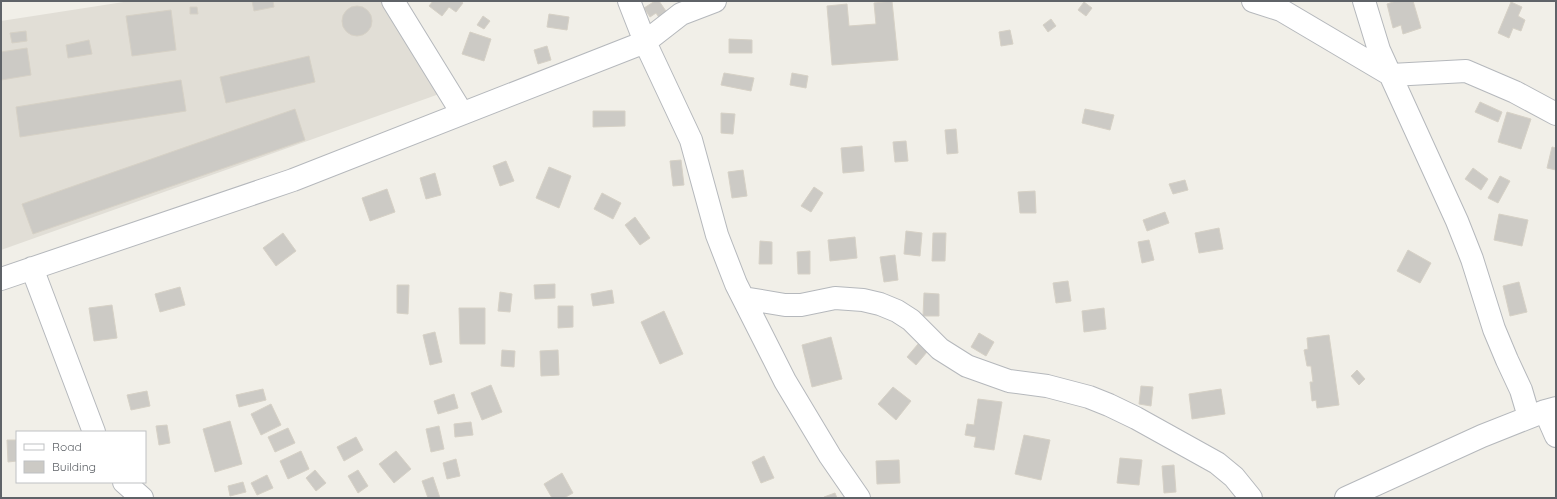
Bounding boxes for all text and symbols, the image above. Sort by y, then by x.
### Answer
legend [16,431,146,483]
text: Road [52,439,82,454]
text: Building [52,459,96,474]

